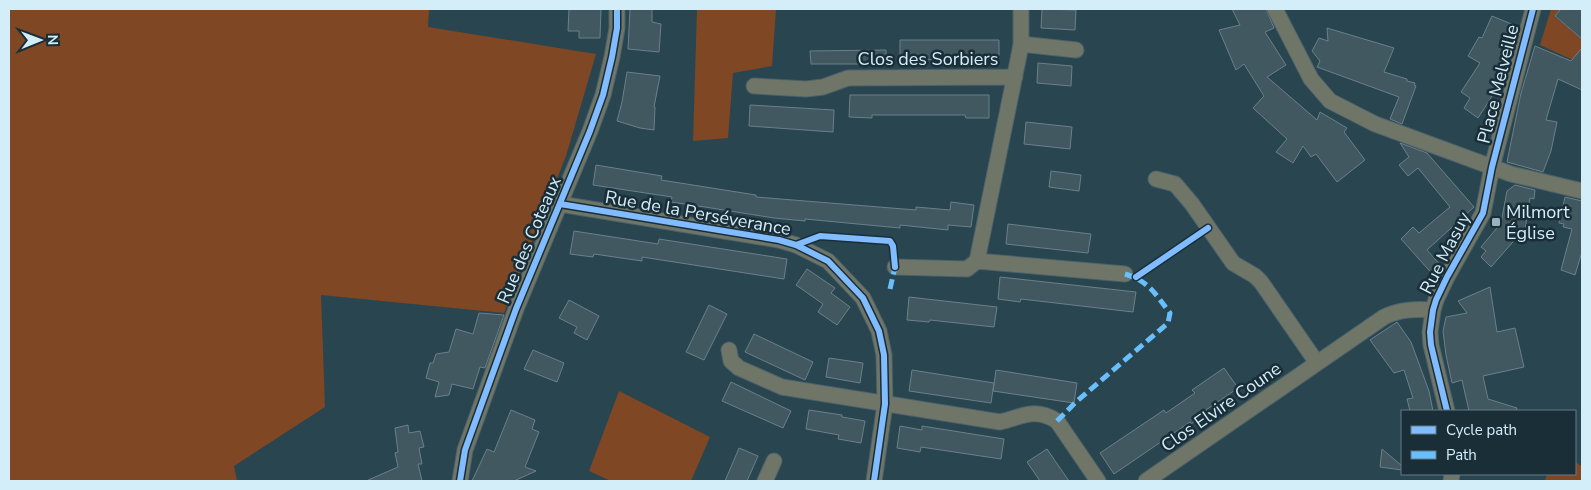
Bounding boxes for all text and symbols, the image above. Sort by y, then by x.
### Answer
north arrow [15,15,65,65]
street label: Place Melveille [1472,22,1524,146]
text: N [43,34,62,45]
street label: Clos des Sorbiers [858,47,998,71]
street label: Rue des Coteaux [491,172,567,307]
street label: Rue de la Perséverance [603,185,793,241]
place label: Milmort Église [1506,200,1570,245]
street label: Rue Masuy [1414,207,1476,298]
marker: Milmort Église [1490,216,1502,228]
street label: Clos Elvire Coune [1156,357,1286,457]
legend [1401,410,1576,475]
text: Cycle path [1446,420,1517,440]
text: Path [1446,445,1477,465]

